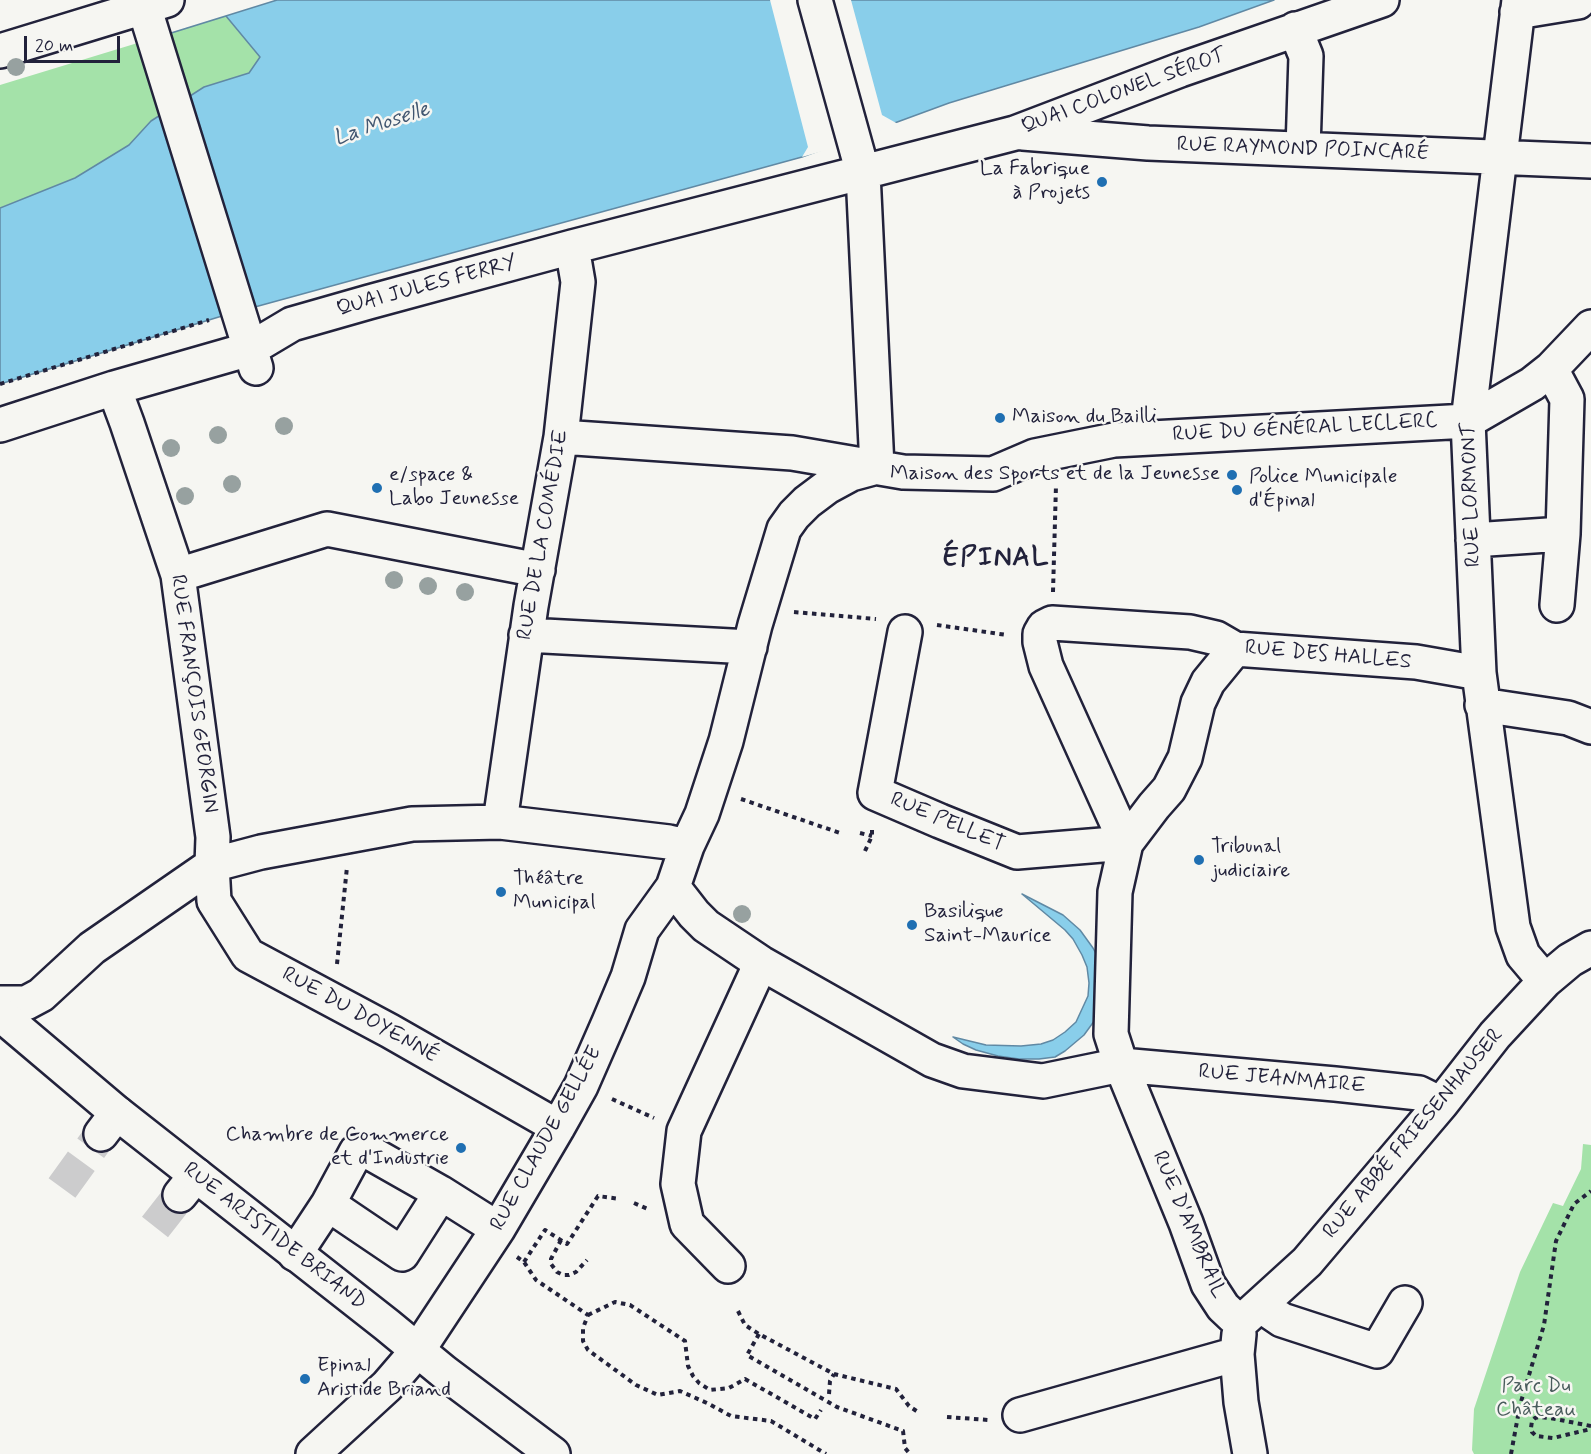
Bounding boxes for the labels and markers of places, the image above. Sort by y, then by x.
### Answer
place label: La Fabrique à Projets [980,157,1090,207]
marker: La Fabrique à Projets [1095,175,1109,189]
place label: Maison du Bailli [1012,405,1157,431]
marker: Maison du Bailli [993,411,1007,425]
place label: Maison des Sports et de la Jeunesse [890,462,1220,488]
place label: e/space & Labo Jeunesse [389,463,519,513]
place label: Police Municipale d'Épinal [1249,465,1397,515]
marker: Maison des Sports et de la Jeunesse [1225,468,1239,482]
marker: e/space & Labo Jeunesse [370,481,384,495]
marker: Police Municipale d'Épinal [1230,483,1244,497]
place label: Tribunal judiciaire [1211,835,1290,885]
marker: Tribunal judiciaire [1192,853,1206,867]
place label: Théâtre Municipal [513,867,596,917]
marker: Théâtre Municipal [494,885,508,899]
place label: Basilique Saint-Maurice [924,900,1052,950]
marker: Basilique Saint-Maurice [905,918,919,932]
place label: Chambre de Commerce et d'Industrie [226,1123,449,1173]
marker: Chambre de Commerce et d'Industrie [454,1141,468,1155]
place label: Epinal Aristide Briand [317,1354,451,1404]
marker: Epinal Aristide Briand [298,1372,312,1386]

